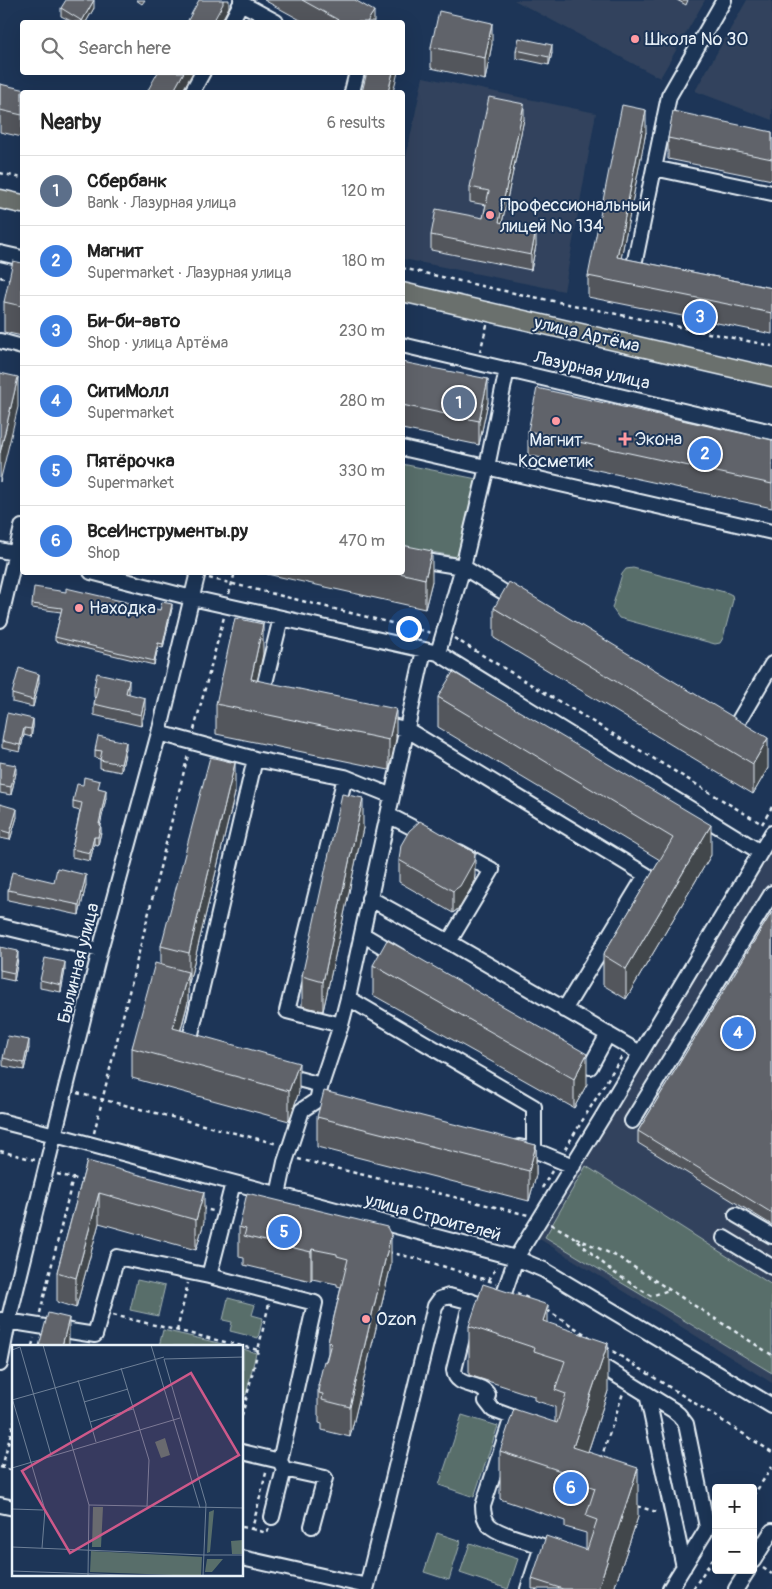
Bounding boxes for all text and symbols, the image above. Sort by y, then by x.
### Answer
search box [20,20,405,75]
place label: Школа № 30 [645,28,749,51]
marker: Школа № 30 [629,33,641,45]
icon: search [38,34,66,62]
text: Search here [78,36,171,60]
text: Nearby [40,109,101,136]
text: 6 results [327,113,385,133]
text: Сбербанк [87,169,167,193]
text: 1 [53,181,59,201]
text: 120 m [341,181,385,201]
text: Bank · Лазурная улица [87,193,236,213]
place label: Профессиональный лицей № 134 [500,194,651,238]
marker: Профессиональный лицей № 134 [484,209,496,221]
text: Магнит [87,239,143,263]
text: 2 [52,251,60,271]
text: 180 m [342,251,385,271]
text: Supermarket · Лазурная улица [87,263,291,283]
pin: 3 [684,298,716,336]
text: Би-би-авто [87,309,180,333]
street label: улица Артёма [531,311,642,358]
text: 3 [52,321,60,341]
text: 230 m [339,321,385,341]
text: Shop · улица Артёма [87,333,228,353]
street label: Лазурная улица [531,346,652,395]
text: СитиМолл [87,379,169,403]
pin: 1 [443,384,475,422]
text: 4 [51,391,61,411]
text: 280 m [339,391,385,411]
text: Supermarket [87,403,174,423]
marker: Магнит Косметик [550,415,562,427]
place label: Экона [635,428,682,451]
place label: Магнит Косметик [518,429,594,473]
marker: Экона [619,433,631,445]
pin: 2 [689,435,721,473]
text: Пятёрочка [87,449,175,473]
text: 5 [52,461,60,481]
text: 330 m [339,461,385,481]
text: Supermarket [87,473,174,493]
text: ВсеИнструменты.ру [87,519,248,543]
text: 6 [51,531,61,551]
text: 470 m [339,531,385,551]
text: Shop [87,543,120,563]
place label: Находка [89,597,156,620]
marker: Находка [73,602,85,614]
your location [396,616,422,642]
street label: Былинная улица [52,900,105,1026]
pin: 4 [722,1014,754,1052]
street label: улица Строителей [361,1188,503,1247]
pin: 5 [268,1213,300,1251]
place label: Ozon [376,1308,416,1331]
marker: Ozon [360,1313,372,1325]
inset map [12,1345,244,1576]
pin: 6 [555,1469,587,1507]
map controls [712,1484,757,1574]
button: + [712,1484,757,1529]
button: − [712,1529,757,1574]

